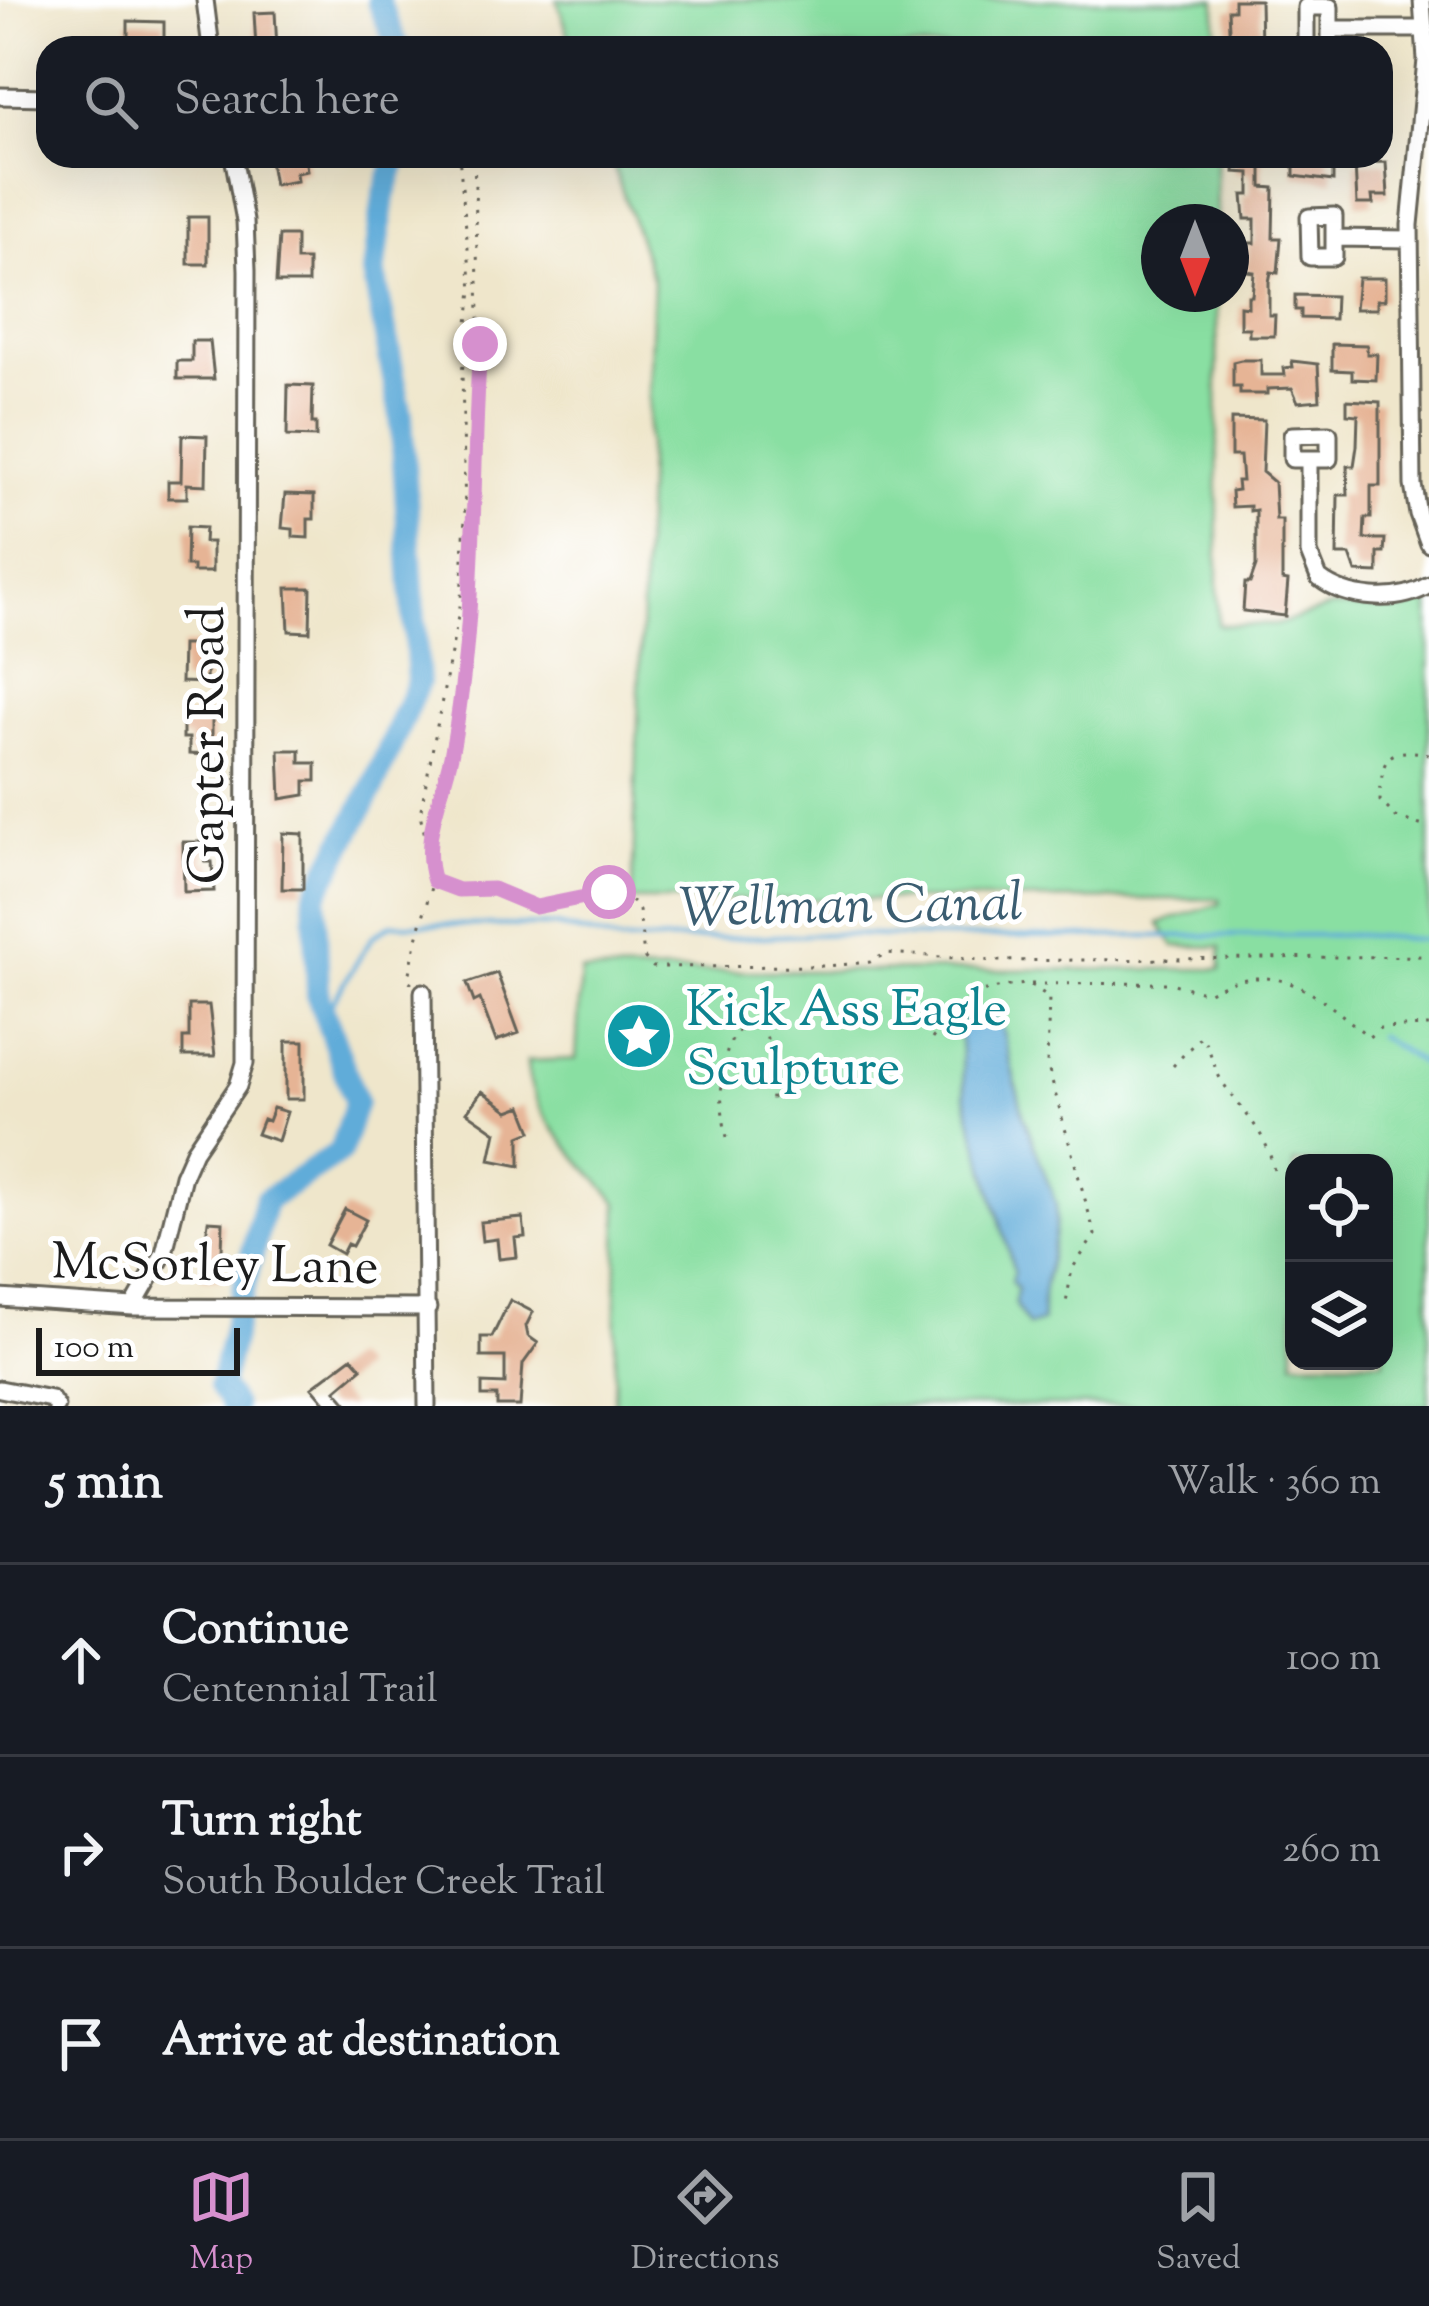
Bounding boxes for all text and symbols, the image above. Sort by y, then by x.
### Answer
search box [36,36,1393,168]
icon: search [78,69,144,135]
text: Search here [174,70,400,135]
north arrow [1141,204,1249,312]
route end [453,317,507,371]
street label: Gapter Road [174,606,247,884]
route start [582,865,636,919]
water label: Wellman Canal [678,867,1024,951]
place label: Kick Ass Eagle Sculpture [686,976,1007,1108]
place icon: Kick Ass Eagle Sculpture [604,1001,674,1071]
map controls [1285,1154,1393,1370]
button: locate [1285,1154,1393,1262]
street label: McSorley Lane [51,1228,379,1307]
button: layers [1285,1262,1393,1370]
scale bar [36,1322,240,1375]
text: 100 m [54,1325,134,1373]
text: 5 min [48,1448,163,1521]
text: Walk · 360 m [1167,1456,1381,1512]
text: Continue [162,1599,349,1664]
icon: ahead [48,1627,114,1693]
text: 100 m [1286,1632,1381,1688]
text: Centennial Trail [162,1664,438,1720]
text: Turn right [162,1791,361,1856]
icon: right [48,1819,114,1885]
text: 260 m [1282,1824,1381,1880]
text: South Boulder Creek Trail [162,1856,605,1912]
icon: arrive [48,2011,114,2077]
text: Arrive at destination [162,2011,560,2076]
tab: Map [188,2164,254,2284]
tab: Directions [631,2164,780,2284]
tab: Saved [1156,2164,1241,2284]

